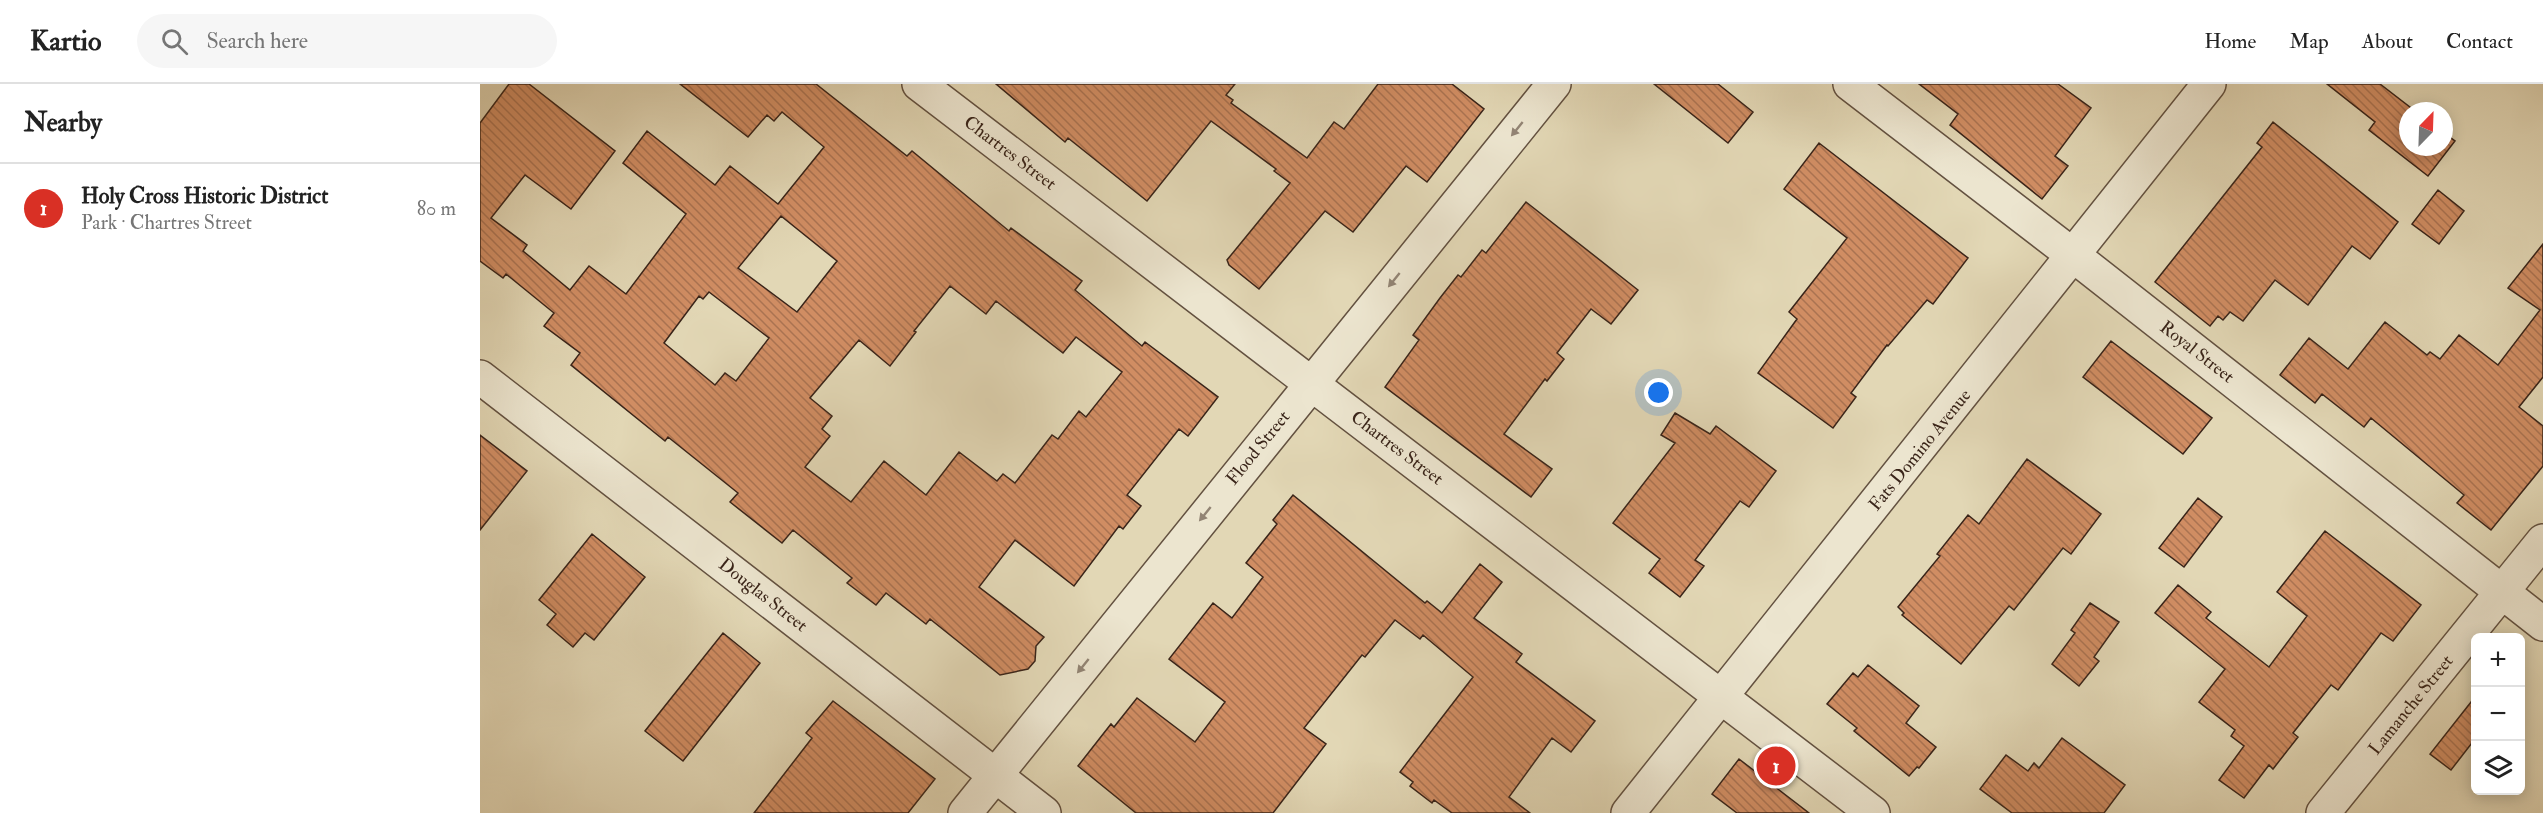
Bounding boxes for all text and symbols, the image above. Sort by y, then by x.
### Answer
search box [137,14,557,68]
text: Kartio [30,24,101,59]
icon: search [158,25,191,58]
text: Search here [206,27,308,55]
text: Home [2204,28,2256,55]
text: Map [2289,28,2329,55]
text: About [2362,28,2413,55]
text: Contact [2446,28,2513,55]
north arrow [2399,102,2453,156]
text: Nearby [24,107,102,139]
street label: Chartres Street [959,111,1061,195]
one-way arrow [1511,121,1524,137]
text: Holy Cross Historic District [81,182,328,210]
text: 1 [40,196,47,221]
text: 80 m [417,196,456,221]
text: Park · Chartres Street [81,210,252,235]
one-way arrow [1389,273,1401,288]
street label: Royal Street [2155,316,2239,388]
your location [1644,378,1673,407]
street label: Fats Domino Avenue [1864,384,1976,515]
street label: Flood Street [1221,406,1295,490]
street label: Chartres Street [1346,406,1448,490]
one-way arrow [1200,506,1212,521]
street label: Douglas Street [714,553,812,637]
map controls [2471,633,2525,795]
button: + [2471,633,2525,687]
street label: Lamanche Street [2364,650,2459,760]
one-way arrow [1078,658,1090,673]
button: − [2471,687,2525,741]
button: layers [2471,741,2525,795]
pin: 1 [1756,744,1796,788]

